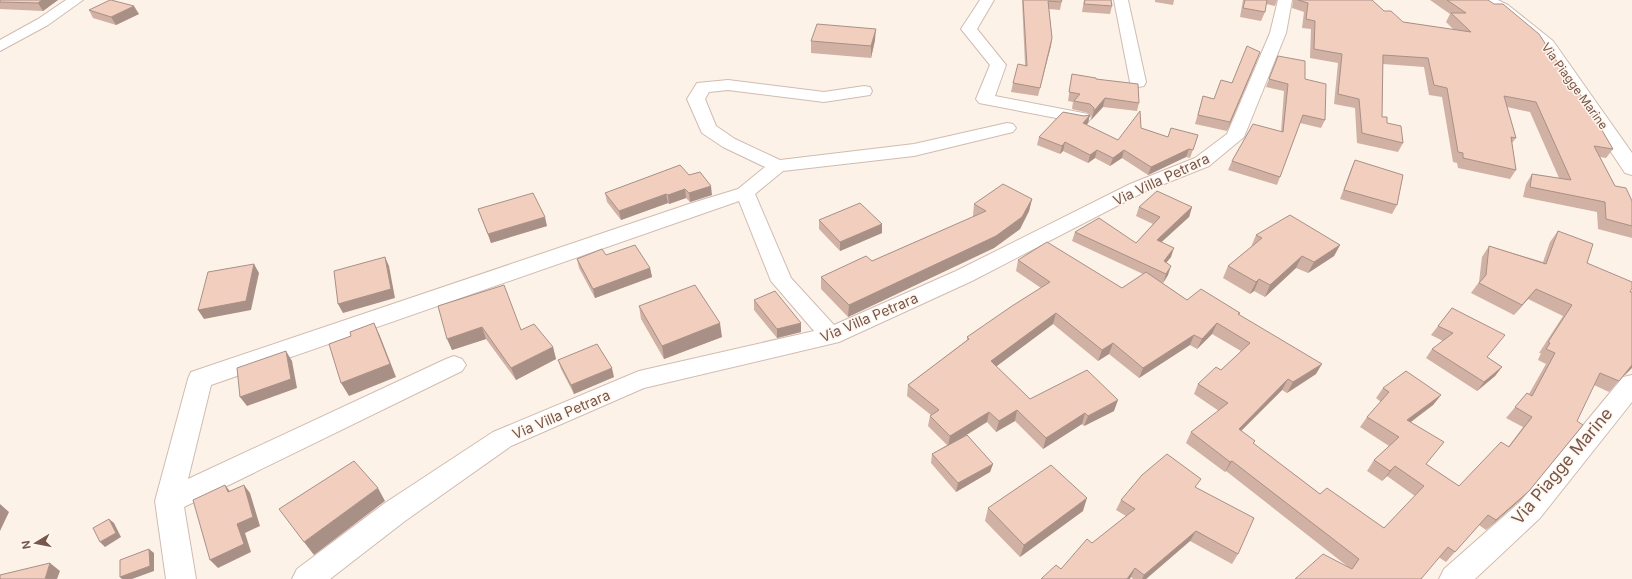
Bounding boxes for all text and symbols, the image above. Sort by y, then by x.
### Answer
street label: Via Piagge Marine [1539,40,1611,132]
street label: Via Villa Petrara [1110,149,1212,209]
street label: Via Villa Petrara [818,289,920,345]
street label: Via Villa Petrara [510,386,612,442]
street label: Via Piagge Marine [1507,404,1617,528]
north arrow [16,523,56,563]
text: N [19,539,34,550]

